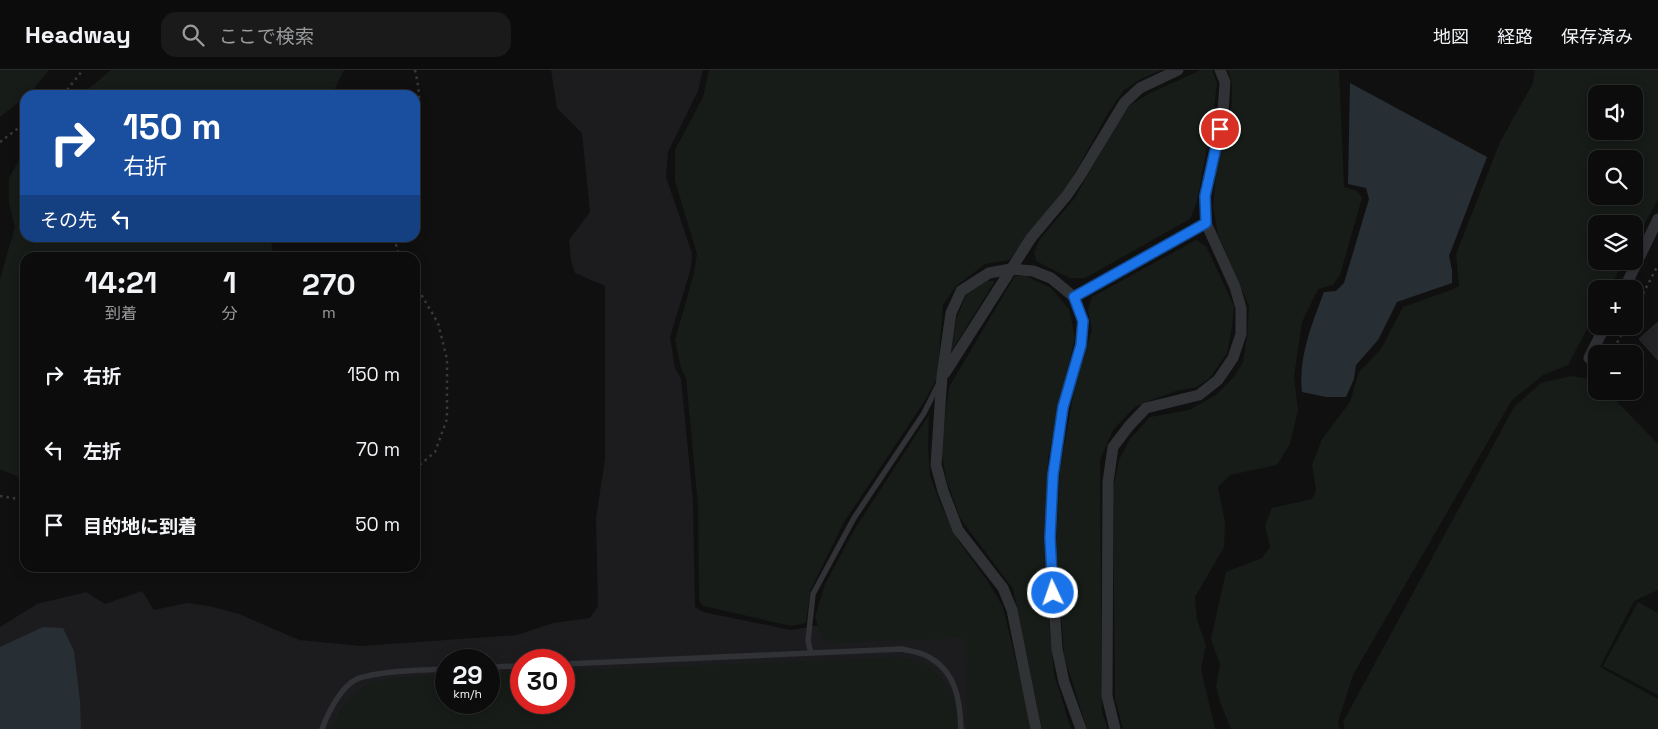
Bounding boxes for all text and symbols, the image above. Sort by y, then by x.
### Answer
search box [161,12,511,57]
text: Headway [25,19,131,50]
icon: search [179,21,207,49]
text: ここで検索 [219,24,314,49]
text: 地図 [1433,25,1469,48]
text: 経路 [1497,25,1533,48]
text: 保存済み [1561,25,1633,48]
map controls [1588,85,1643,400]
button: sound [1588,85,1643,140]
text: 150 m [123,105,221,149]
pin [1199,108,1241,150]
icon: right [40,110,105,175]
icon: arrive [1206,115,1234,143]
button: search [1588,150,1643,205]
text: 右折 [123,152,167,180]
icon: left [107,205,135,233]
text: その先 [40,208,97,233]
button: layers [1588,215,1643,270]
text: 14:21 [84,263,157,302]
text: 1 [223,263,237,302]
text: 270 [302,265,356,304]
button: + [1588,280,1643,335]
text: m [322,302,336,323]
text: 到着 [105,303,137,324]
text: 分 [222,303,238,324]
button: − [1588,345,1643,400]
icon: right [40,361,68,389]
text: 150 m [347,362,400,387]
text: 右折 [83,364,121,389]
icon: left [40,436,68,464]
text: 70 m [356,437,400,462]
text: 左折 [83,439,121,464]
icon: arrive [40,511,68,539]
text: 50 m [355,512,400,537]
text: 目的地に到着 [83,514,197,539]
position arrow [1026,566,1078,618]
speed limit sign: 30 [510,649,575,714]
text: 29 [452,659,483,691]
text: km/h [453,686,482,702]

